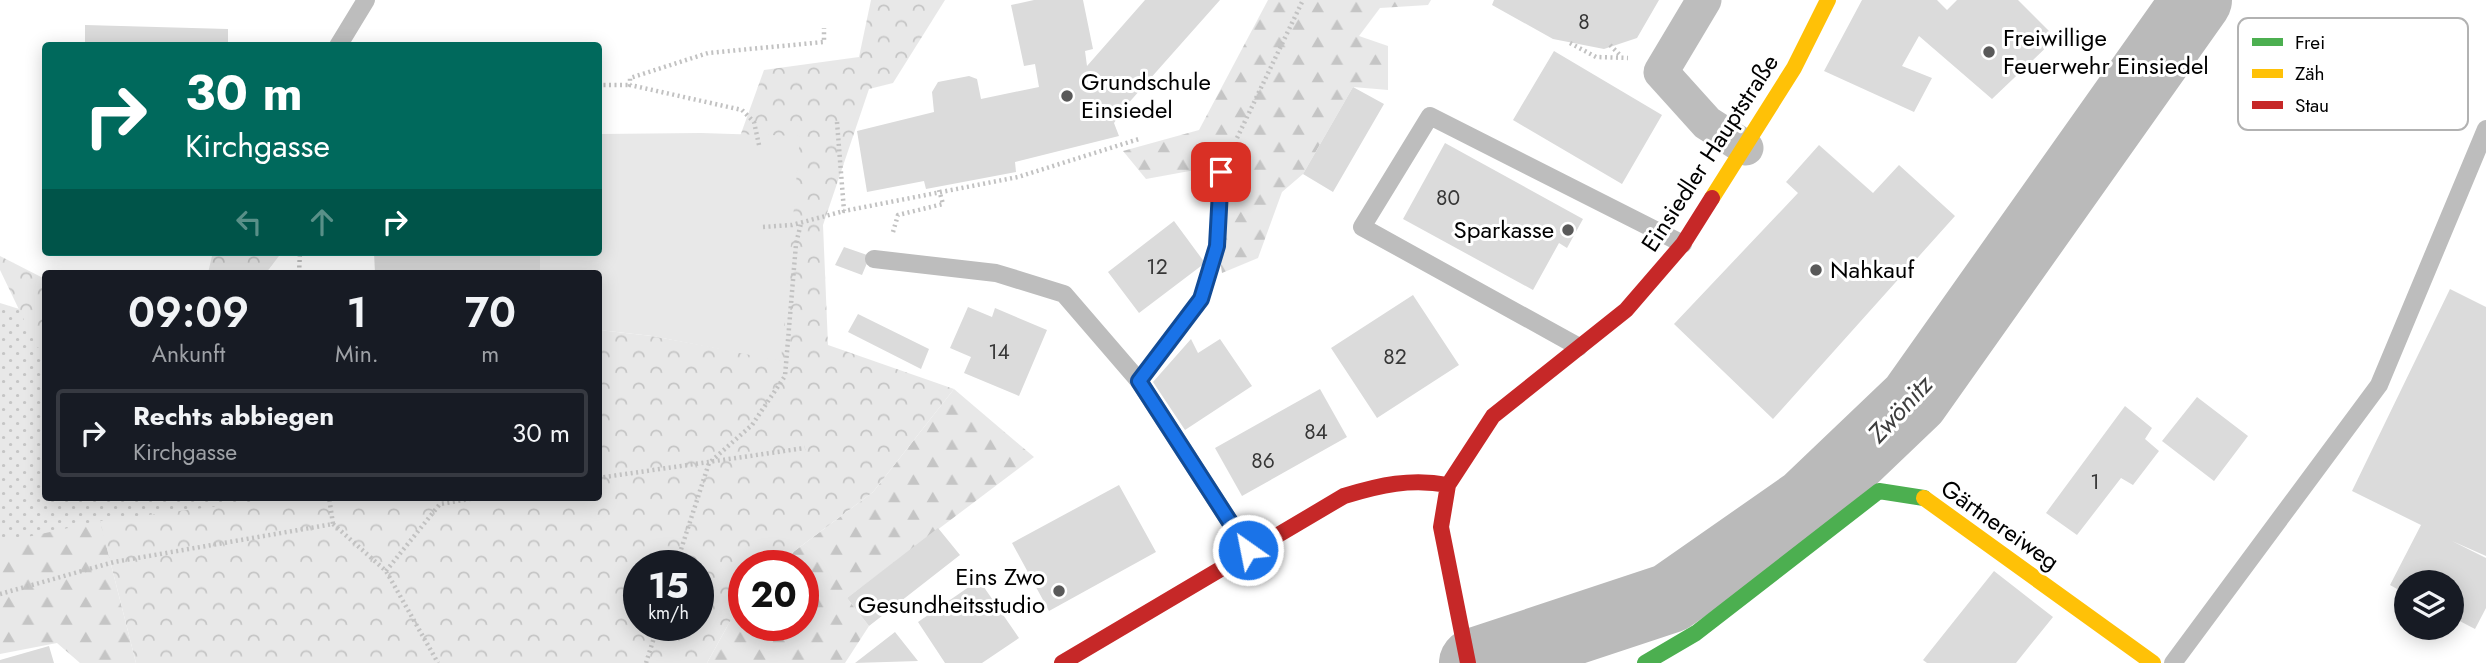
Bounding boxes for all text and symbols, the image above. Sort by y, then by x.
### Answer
house number: 8 [1578,7,1590,37]
legend [2238,18,2468,130]
place label: Freiwillige Feuerwehr Einsiedel [2003,20,2209,83]
text: Frei [2295,29,2325,56]
marker: Freiwillige Feuerwehr Einsiedel [1981,44,1997,60]
street label: Einsiedler Hauptstraße [1632,47,1787,258]
text: 30 m [185,58,303,128]
text: Zäh [2295,60,2325,87]
place label: Grundschule Einsiedel [1081,64,1211,127]
icon: right [70,70,161,161]
marker: Grundschule Einsiedel [1059,88,1075,104]
text: Stau [2295,92,2329,119]
text: Kirchgasse [185,123,330,169]
pin [1191,142,1251,202]
icon: arrive [1202,153,1240,191]
house number: 80 [1436,183,1460,213]
icon: left [230,203,268,241]
icon: ahead [303,203,341,241]
icon: right [376,203,414,241]
place label: Sparkasse [1454,212,1554,247]
marker: Sparkasse [1560,222,1576,238]
house number: 12 [1146,252,1168,282]
place label: Nahkauf [1830,252,1915,287]
marker: Nahkauf [1808,262,1824,278]
text: 09:09 [128,282,249,343]
text: 1 [347,282,367,343]
text: 70 [465,282,516,343]
text: Ankunft [152,337,225,371]
text: Min. [335,337,379,371]
text: m [481,337,499,371]
house number: 14 [988,337,1010,367]
house number: 82 [1383,342,1407,372]
water label: Zwönitz [1858,366,1942,452]
text: Rechts abbiegen [133,397,334,435]
icon: right [74,414,112,452]
text: 30 m [512,414,570,452]
house number: 84 [1304,417,1328,447]
text: Kirchgasse [133,435,237,469]
house number: 86 [1251,446,1275,476]
house number: 1 [2090,467,2100,497]
street label: Gärtnereiweg [1934,471,2067,578]
position arrow [1211,513,1285,587]
speed limit sign: 20 [728,550,819,641]
place label: Eins Zwo Gesundheitsstudio [858,559,1045,622]
text: 15 [648,561,689,611]
map controls [2394,570,2464,640]
button: layers [2394,570,2464,640]
marker: Eins Zwo Gesundheitsstudio [1051,583,1067,599]
text: km/h [648,600,689,626]

